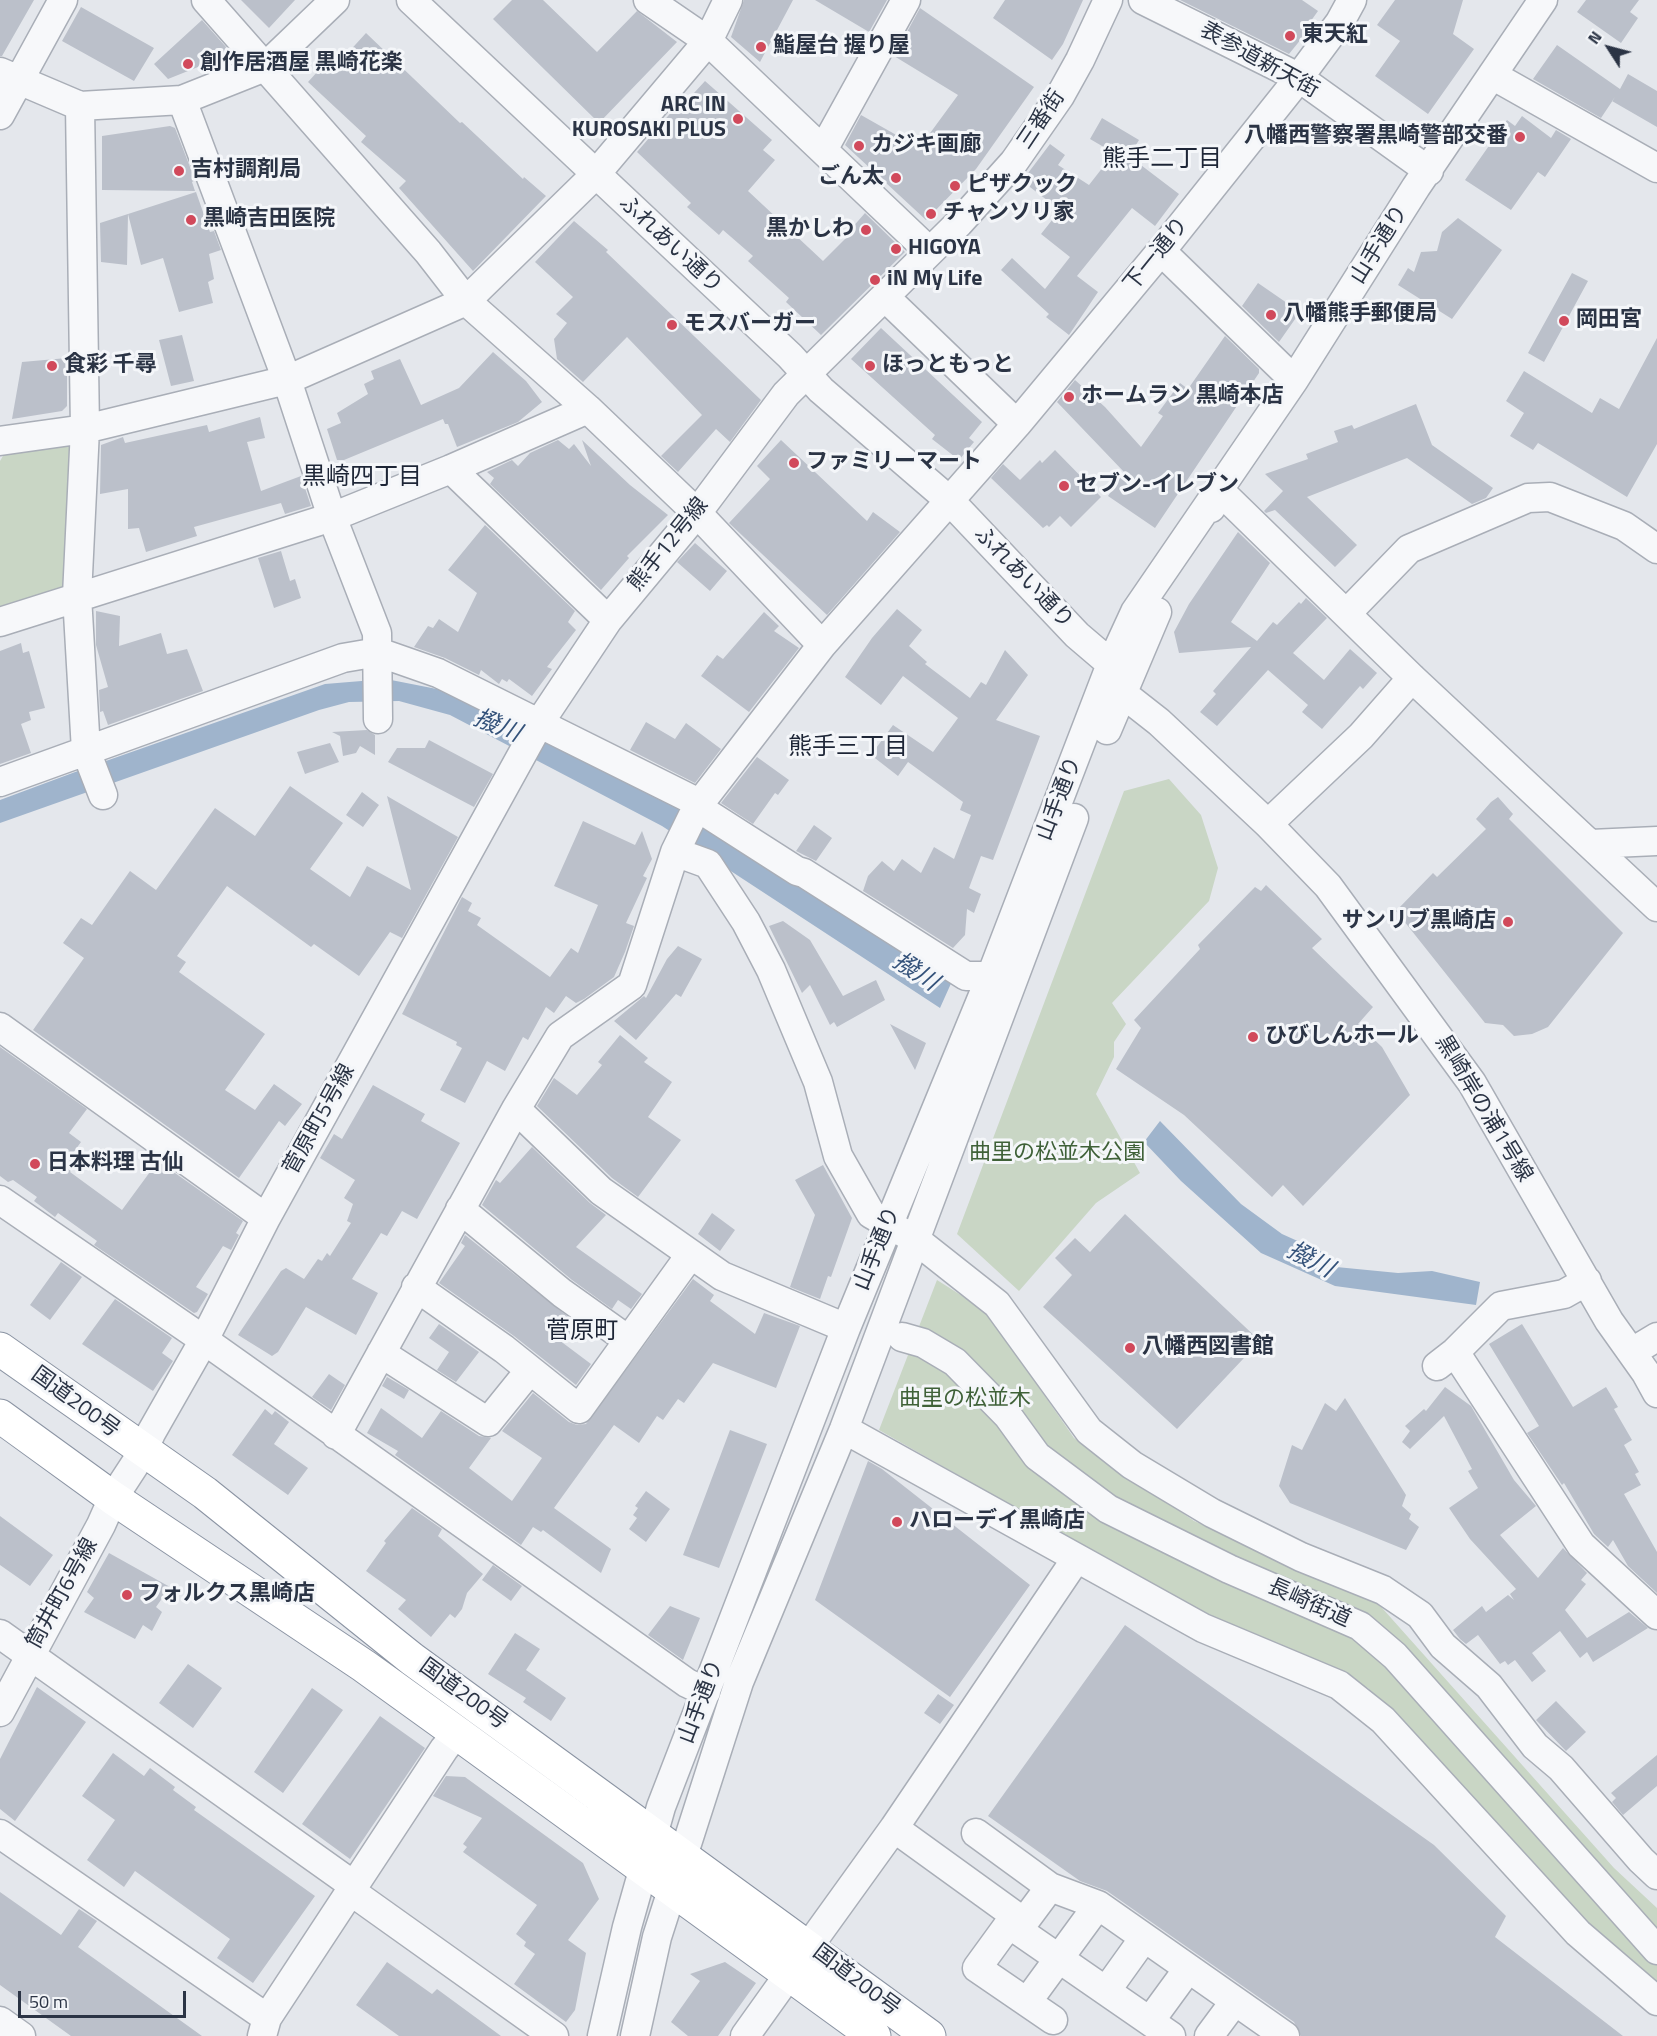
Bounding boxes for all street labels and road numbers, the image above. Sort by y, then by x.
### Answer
street label: 表参道新天街 [1195,17,1323,105]
street label: 三番街 [1013,85,1071,155]
street label: ふれあい通り [613,190,727,300]
street label: 山手通り [1345,201,1415,289]
street label: 下一通り [1119,212,1195,298]
street label: 熊手12号線 [623,493,715,597]
street label: ふれあい通り [968,521,1078,635]
street label: 山手通り [1032,753,1088,845]
street label: 黒崎岸の浦1号線 [1429,1031,1537,1187]
street label: 菅原町5号線 [279,1060,361,1180]
street label: 山手通り [849,1203,907,1295]
street label: 国道200号 [26,1362,124,1444]
street label: 筒井町6号線 [22,1534,104,1654]
street label: 長崎街道 [1263,1574,1355,1634]
street label: 国道200号 [414,1654,512,1736]
street label: 山手通り [674,1656,730,1748]
street label: 国道200号 [807,1939,905,2023]

